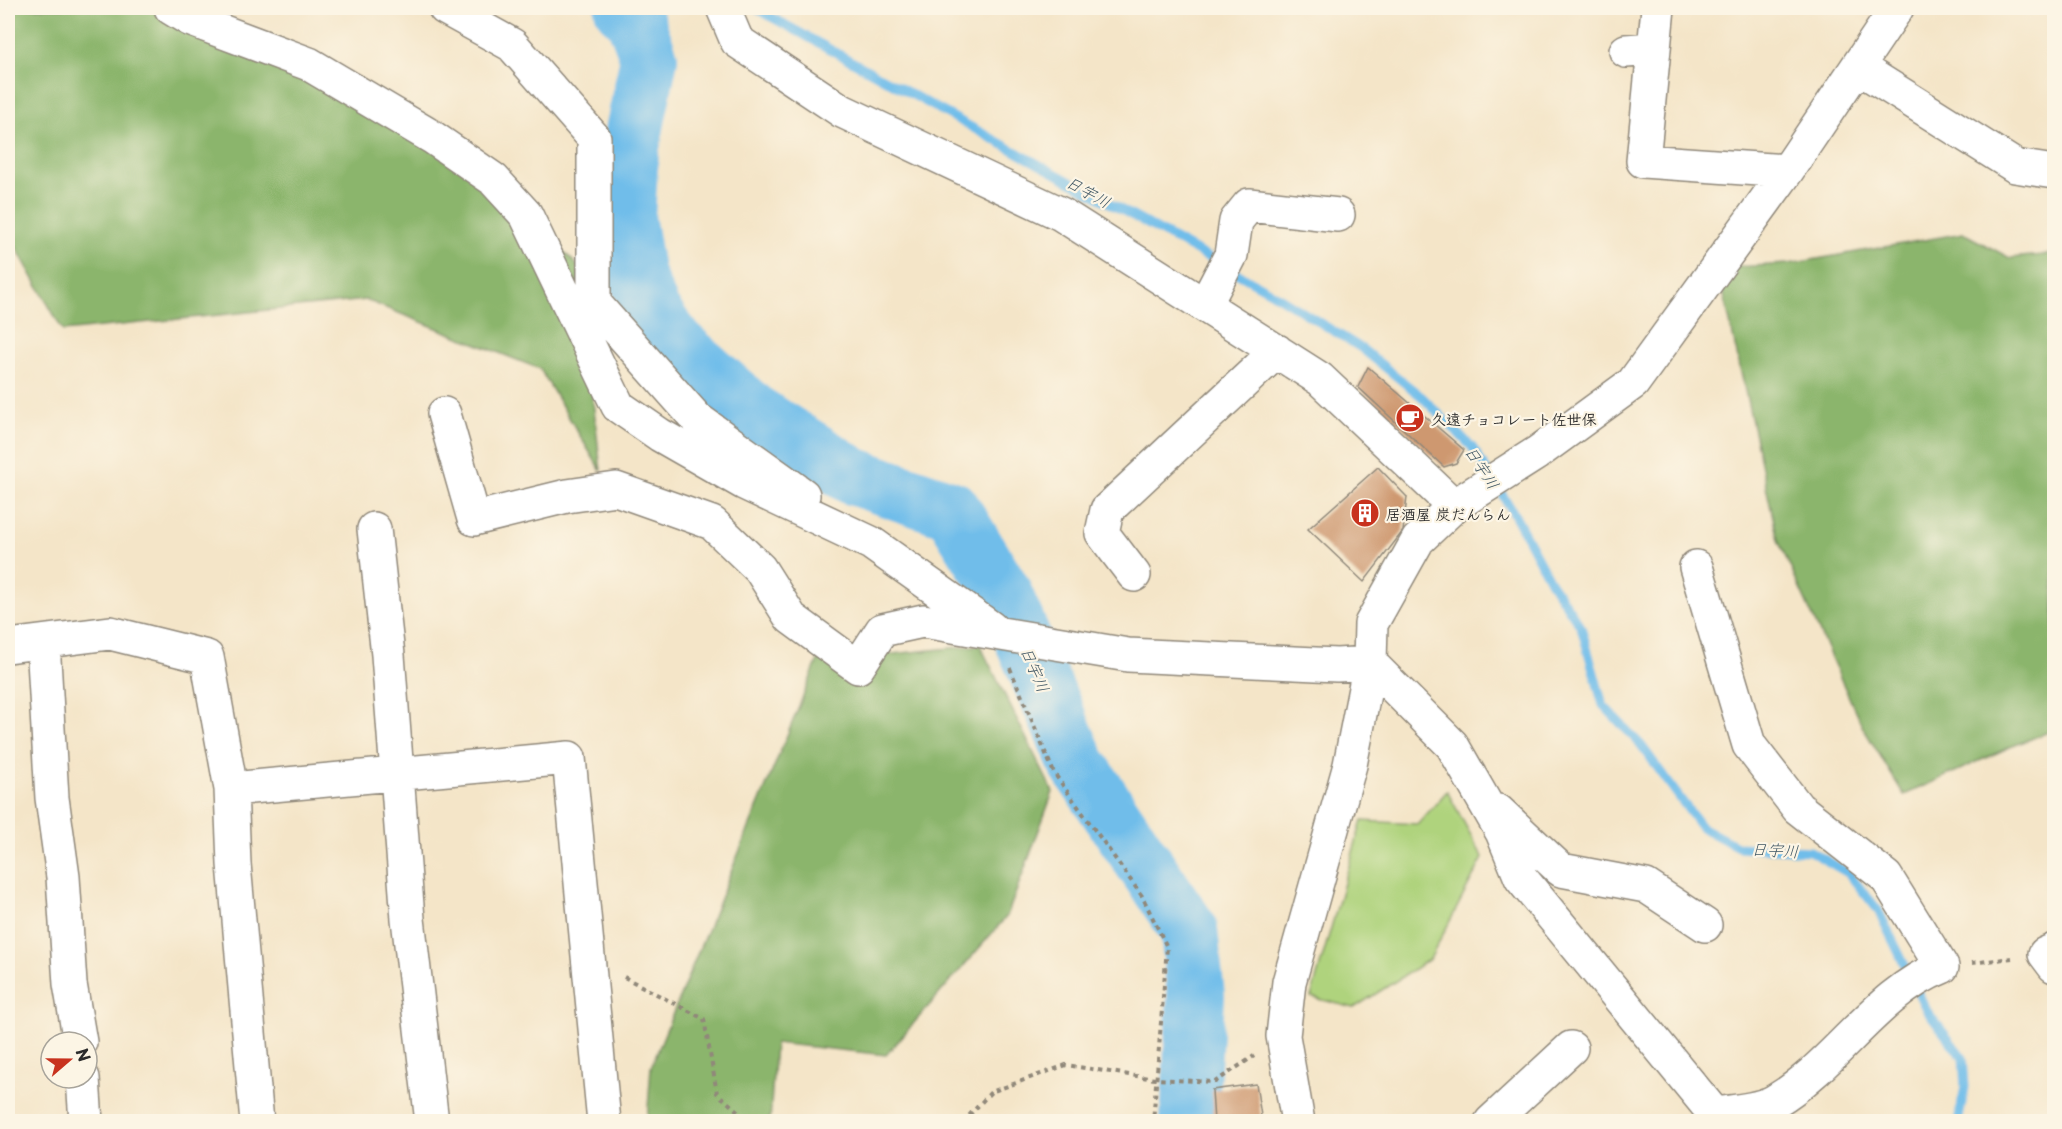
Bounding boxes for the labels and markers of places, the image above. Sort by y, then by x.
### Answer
cafe icon: 久遠チョコレート佐世保 [1394,402,1426,434]
place label: 久遠チョコレート佐世保 [1431,407,1597,430]
building icon: 居酒屋 炭だんらん [1349,497,1381,529]
place label: 居酒屋 炭だんらん [1386,502,1511,525]

